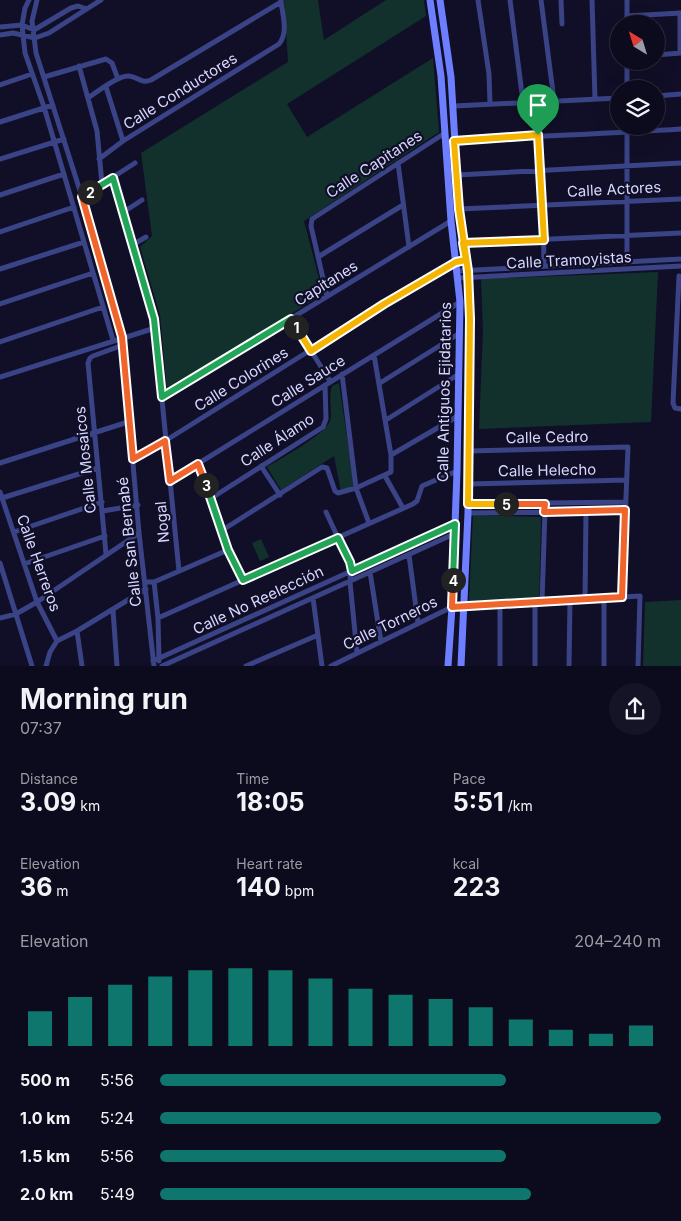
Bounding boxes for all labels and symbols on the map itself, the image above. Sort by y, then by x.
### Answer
north arrow [610,15,665,70]
street label: Calle Conductores [119,48,241,134]
pin [517,84,559,135]
street label: Calle Capitanes [322,126,426,202]
street label: Calle Actores [566,177,662,201]
pin: 2 [78,180,102,204]
street label: Calle Tramoyistas [506,247,632,273]
street label: Capitanes [291,256,361,310]
street label: Calle Antiguos Ejidatarios [433,302,455,482]
pin: 1 [284,314,308,340]
street label: Calle Colorines [190,342,292,415]
street label: Calle Sauce [267,351,349,411]
street label: Calle Mosaicos [70,405,100,515]
street label: Calle Álamo [237,409,317,471]
street label: Calle Cedro [505,427,589,447]
street label: Calle Helecho [498,460,596,480]
pin: 3 [194,472,218,498]
street label: Calle San Bernabé [113,476,145,608]
pin: 5 [494,492,518,516]
street label: Nogal [151,500,173,544]
street label: Calle Herreros [13,512,65,614]
street label: Calle No Reelección [190,561,326,639]
pin: 4 [440,568,466,592]
street label: Calle Torneros [340,592,440,654]

